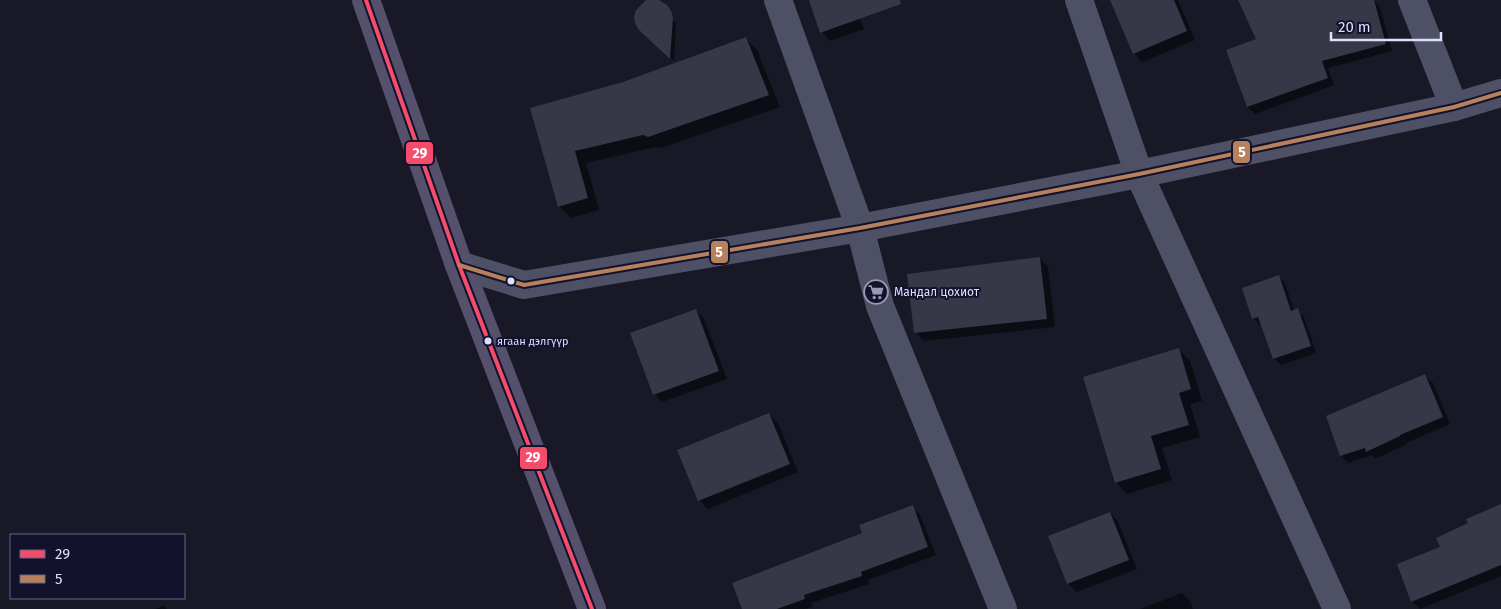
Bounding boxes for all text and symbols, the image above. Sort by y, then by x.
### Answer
scale bar [1331,10,1441,42]
text: 20 m [1338,18,1371,36]
line badge: 5 [1232,140,1251,164]
line badge: 29 [405,141,434,165]
text: 5 [1238,144,1246,161]
text: 29 [413,145,428,162]
line badge: 5 [710,240,729,264]
text: 5 [715,244,723,261]
unlabelled marker [506,276,516,286]
supermarket icon: Мандал цохиот [863,279,889,305]
place label: Мандал цохиот [894,285,980,299]
place label: ягаан дэлгүүр [497,335,568,348]
marker: ягаан дэлгүүр [483,336,493,346]
line badge: 29 [519,446,548,470]
text: 29 [526,449,541,466]
legend [10,534,185,599]
text: 29 [55,545,70,563]
text: 5 [55,570,63,588]

